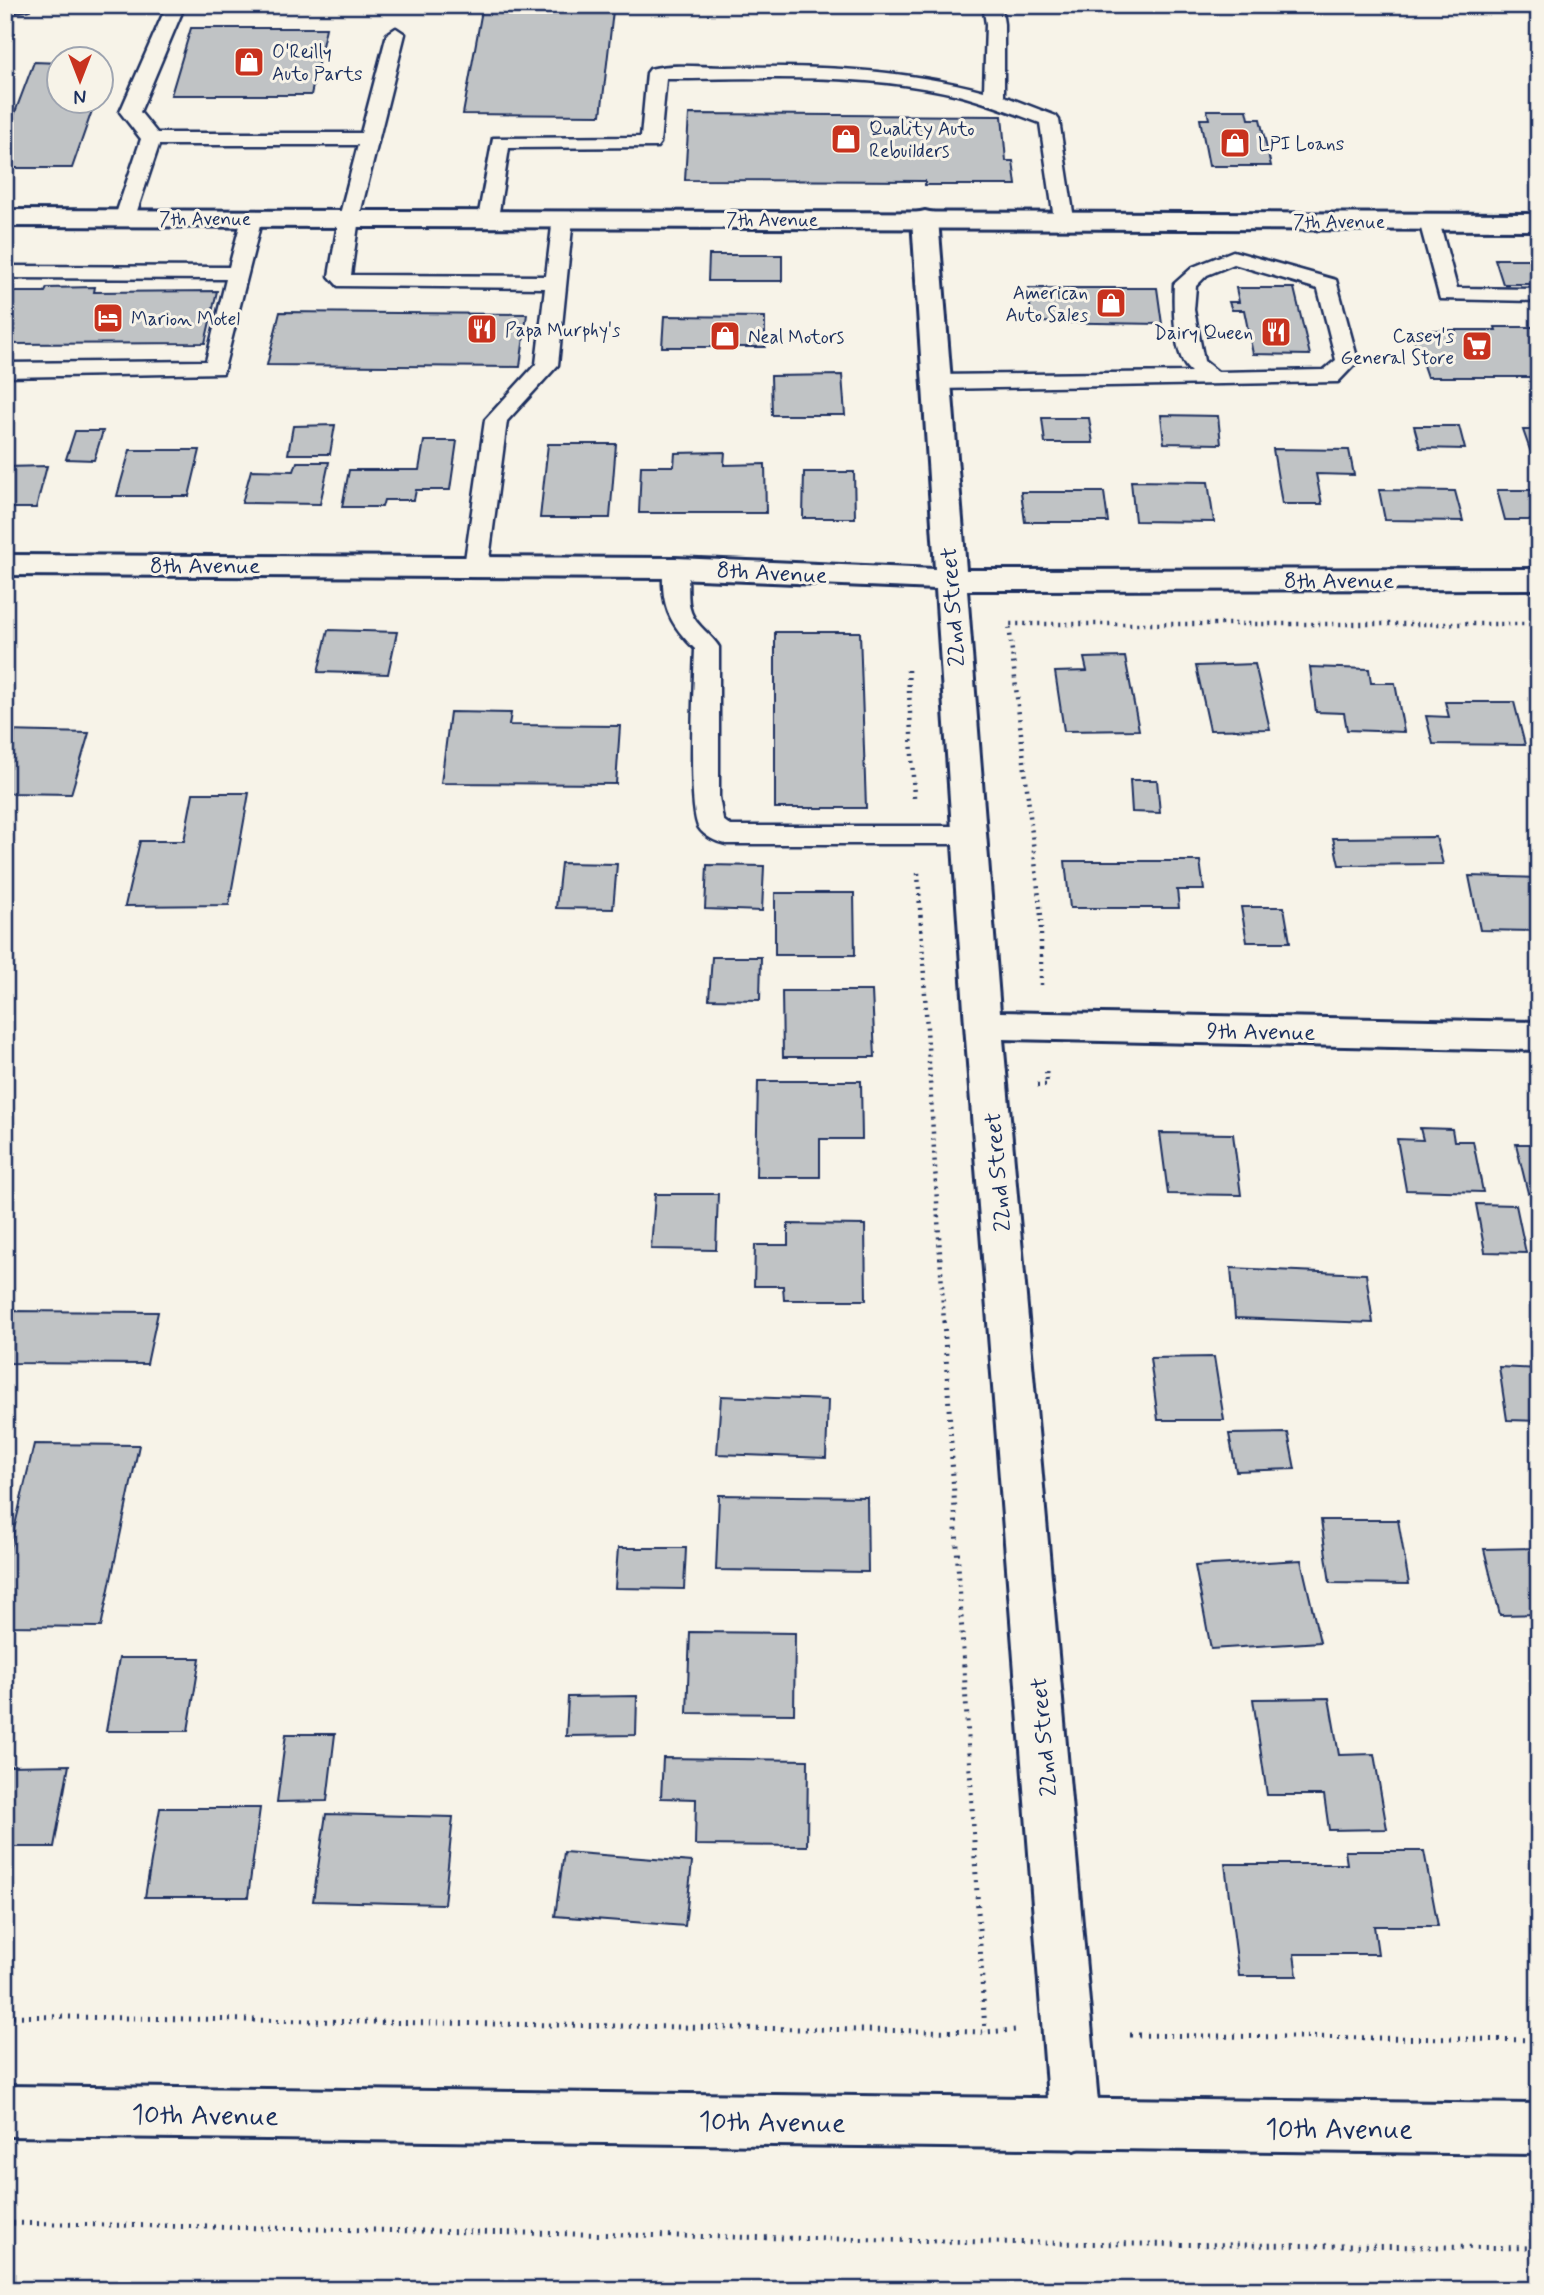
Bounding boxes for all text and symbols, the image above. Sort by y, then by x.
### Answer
place label: O'Reilly Auto Parts [272,40,362,87]
shop icon: O'Reilly Auto Parts [232,45,266,79]
north arrow [46,46,116,116]
text: N [74,83,86,108]
place label: Quality Auto Rebuilders [869,117,975,164]
shop icon: Quality Auto Rebuilders [829,122,863,156]
shop icon: LPI Loans [1218,126,1252,160]
place label: LPI Loans [1258,132,1344,157]
street label: 7th Avenue [159,207,251,232]
street label: 7th Avenue [726,208,818,233]
street label: 7th Avenue [1293,210,1385,235]
place label: American Auto Sales [1006,281,1089,328]
shop icon: American Auto Sales [1094,286,1128,320]
hotel icon: Marion Motel [91,301,125,335]
place label: Marion Motel [131,307,240,332]
restaurant icon: Papa Murphy's [465,312,499,346]
restaurant icon: Dairy Queen [1259,315,1293,349]
place label: Papa Murphy's [505,318,621,344]
shop icon: Neal Motors [708,319,742,353]
place label: Dairy Queen [1154,321,1253,346]
place label: Casey's General Store [1341,324,1455,371]
place label: Neal Motors [748,325,844,350]
supermarket icon: Casey's General Store [1460,329,1494,363]
street label: 22nd Street [935,546,973,668]
street label: 8th Avenue [150,552,260,582]
street label: 8th Avenue [716,556,828,592]
street label: 8th Avenue [1284,567,1394,597]
street label: 9th Avenue [1206,1017,1316,1049]
street label: 22nd Street [979,1111,1019,1233]
street label: 22nd Street [1025,1676,1065,1798]
street label: 10th Avenue [131,2097,279,2136]
street label: 10th Avenue [698,2104,846,2143]
street label: 10th Avenue [1265,2112,1413,2149]

